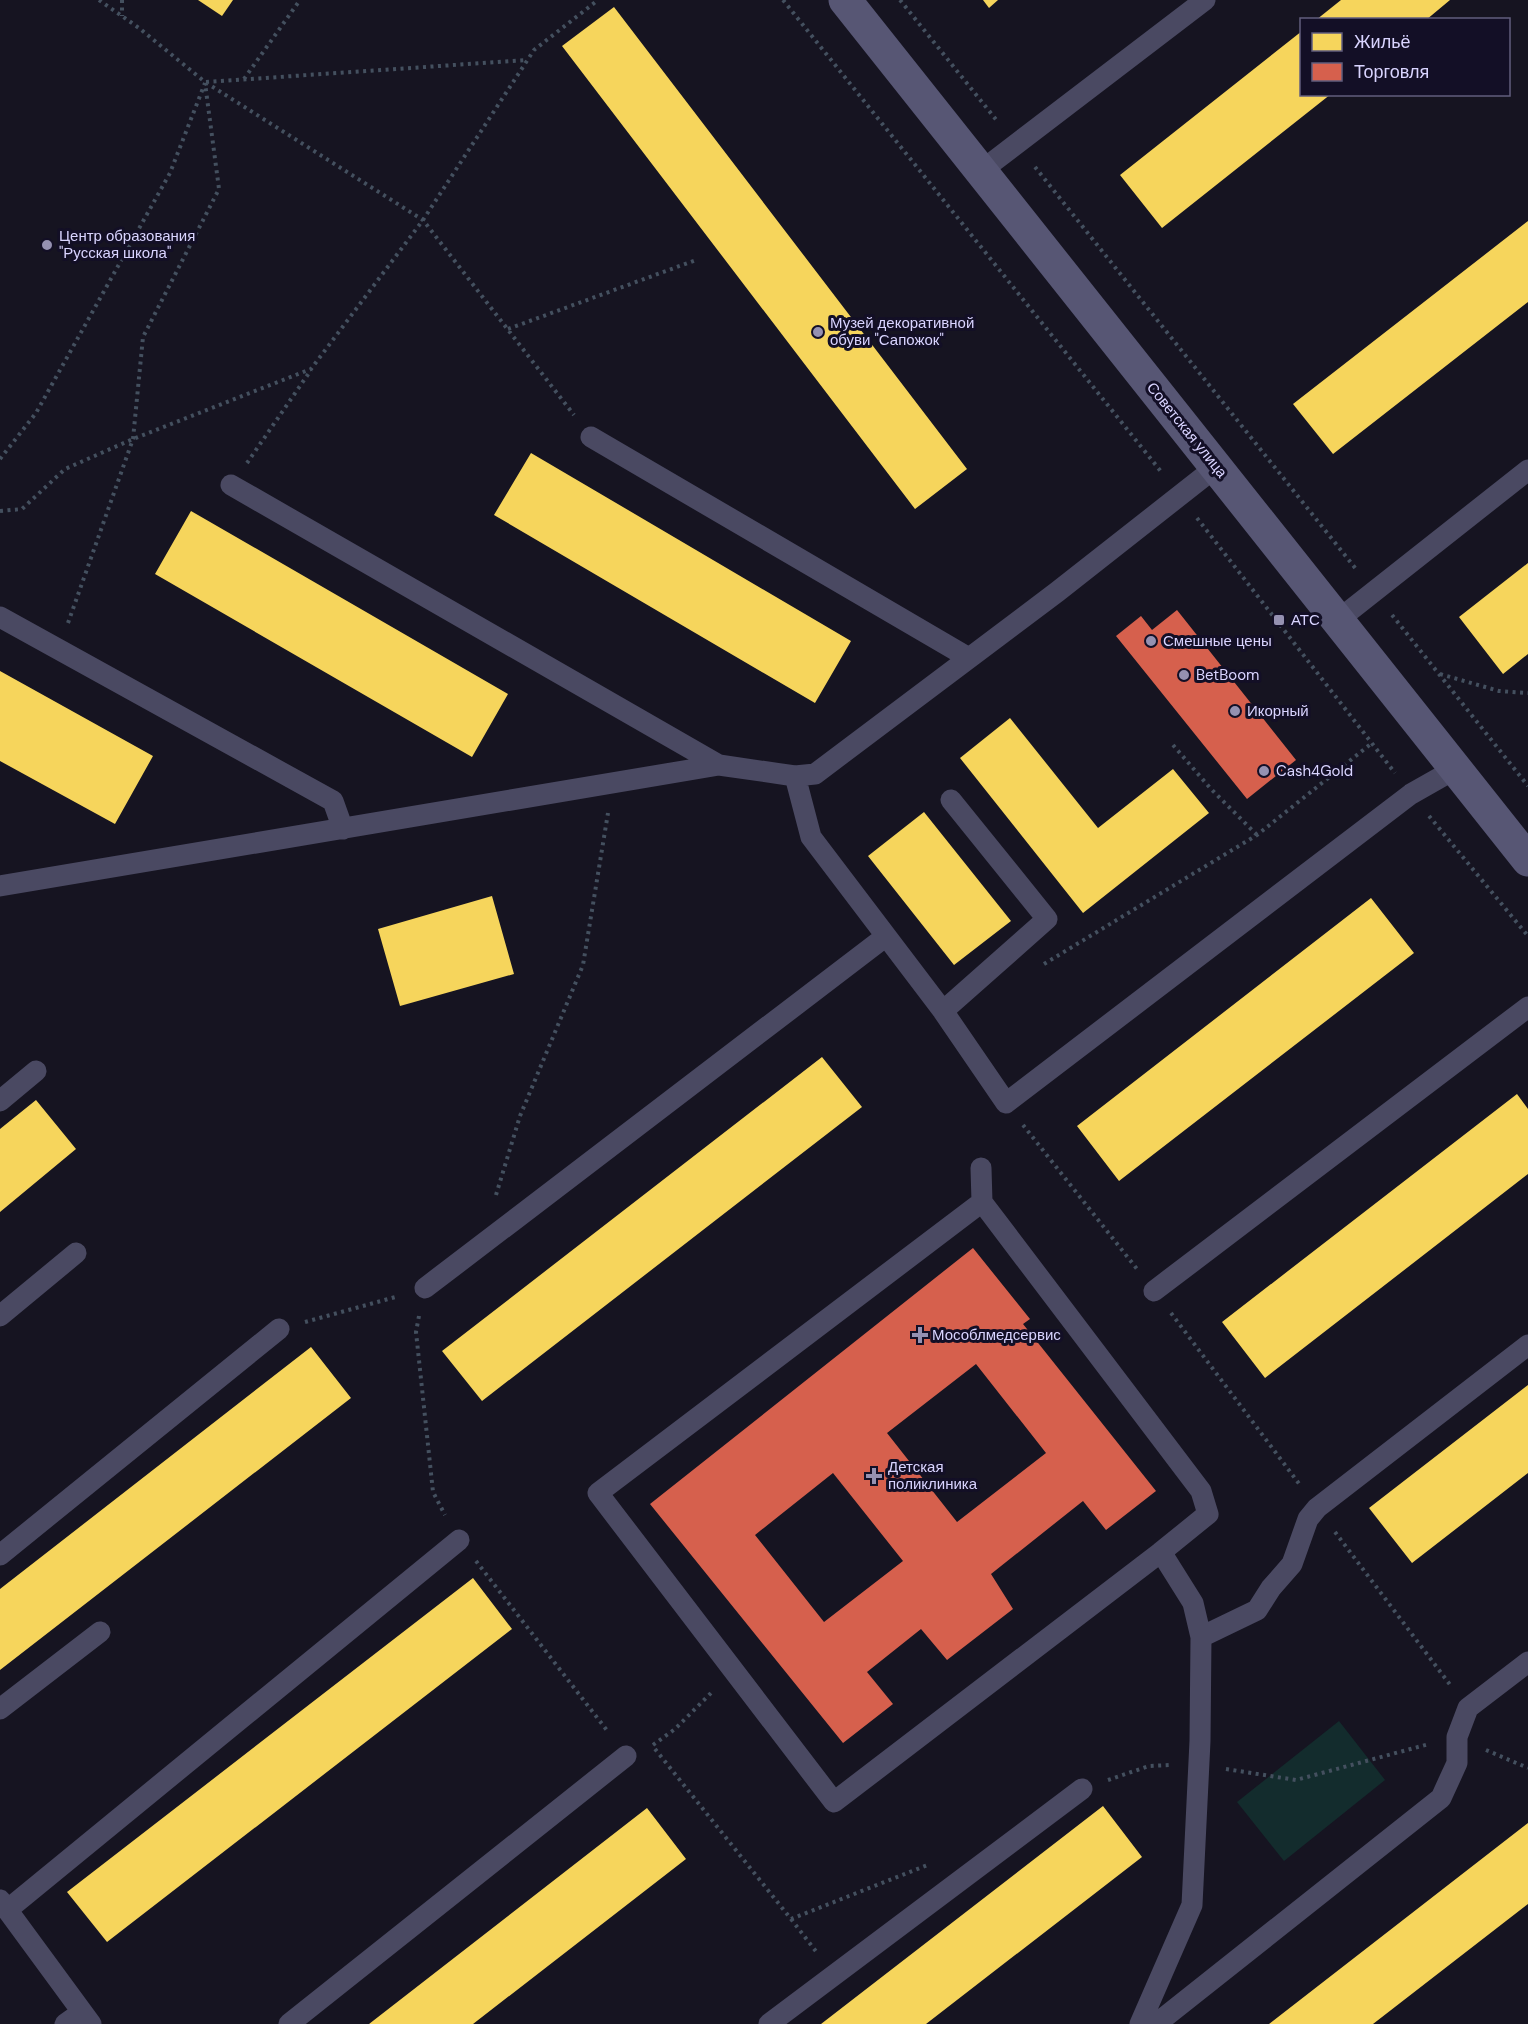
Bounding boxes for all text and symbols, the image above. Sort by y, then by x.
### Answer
legend [1300,18,1510,96]
text: Жильё [1354,30,1411,54]
text: Торговля [1354,60,1429,84]
place label: Центр образования "Русская школа" [59,226,195,263]
marker: Центр образования "Русская школа" [40,238,54,252]
place label: Музей декоративной обуви "Сапожок" [830,313,974,350]
marker: Музей декоративной обуви "Сапожок" [811,325,825,339]
street label: Советская улица [1142,378,1232,482]
place label: АТС [1291,610,1320,630]
marker: АТС [1272,613,1286,627]
place label: Смешные цены [1163,631,1272,651]
marker: Смешные цены [1144,634,1158,648]
place label: BetBoom [1196,665,1259,685]
marker: BetBoom [1177,668,1191,682]
place label: Икорный [1247,701,1309,721]
marker: Икорный [1228,704,1242,718]
place label: Cash4Gold [1276,761,1353,781]
marker: Cash4Gold [1257,764,1271,778]
place label: Мособлмедсервис [932,1325,1061,1345]
marker: Мособлмедсервис [913,1328,927,1342]
place label: Детская поликлиника [888,1457,978,1494]
marker: Детская поликлиника [865,1467,883,1485]

